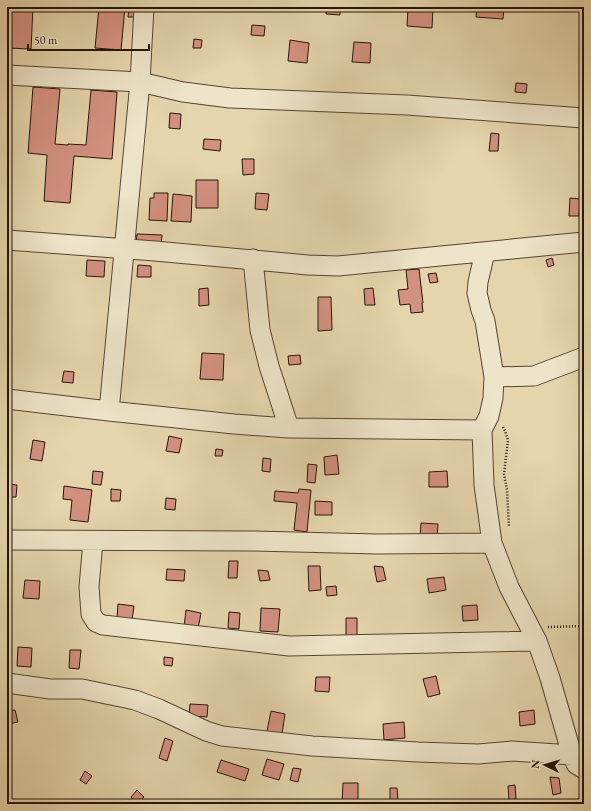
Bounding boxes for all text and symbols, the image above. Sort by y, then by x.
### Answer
scale bar [28,26,149,52]
text: 50 m [34,32,58,48]
north arrow [525,745,565,785]
text: N [528,759,542,769]

